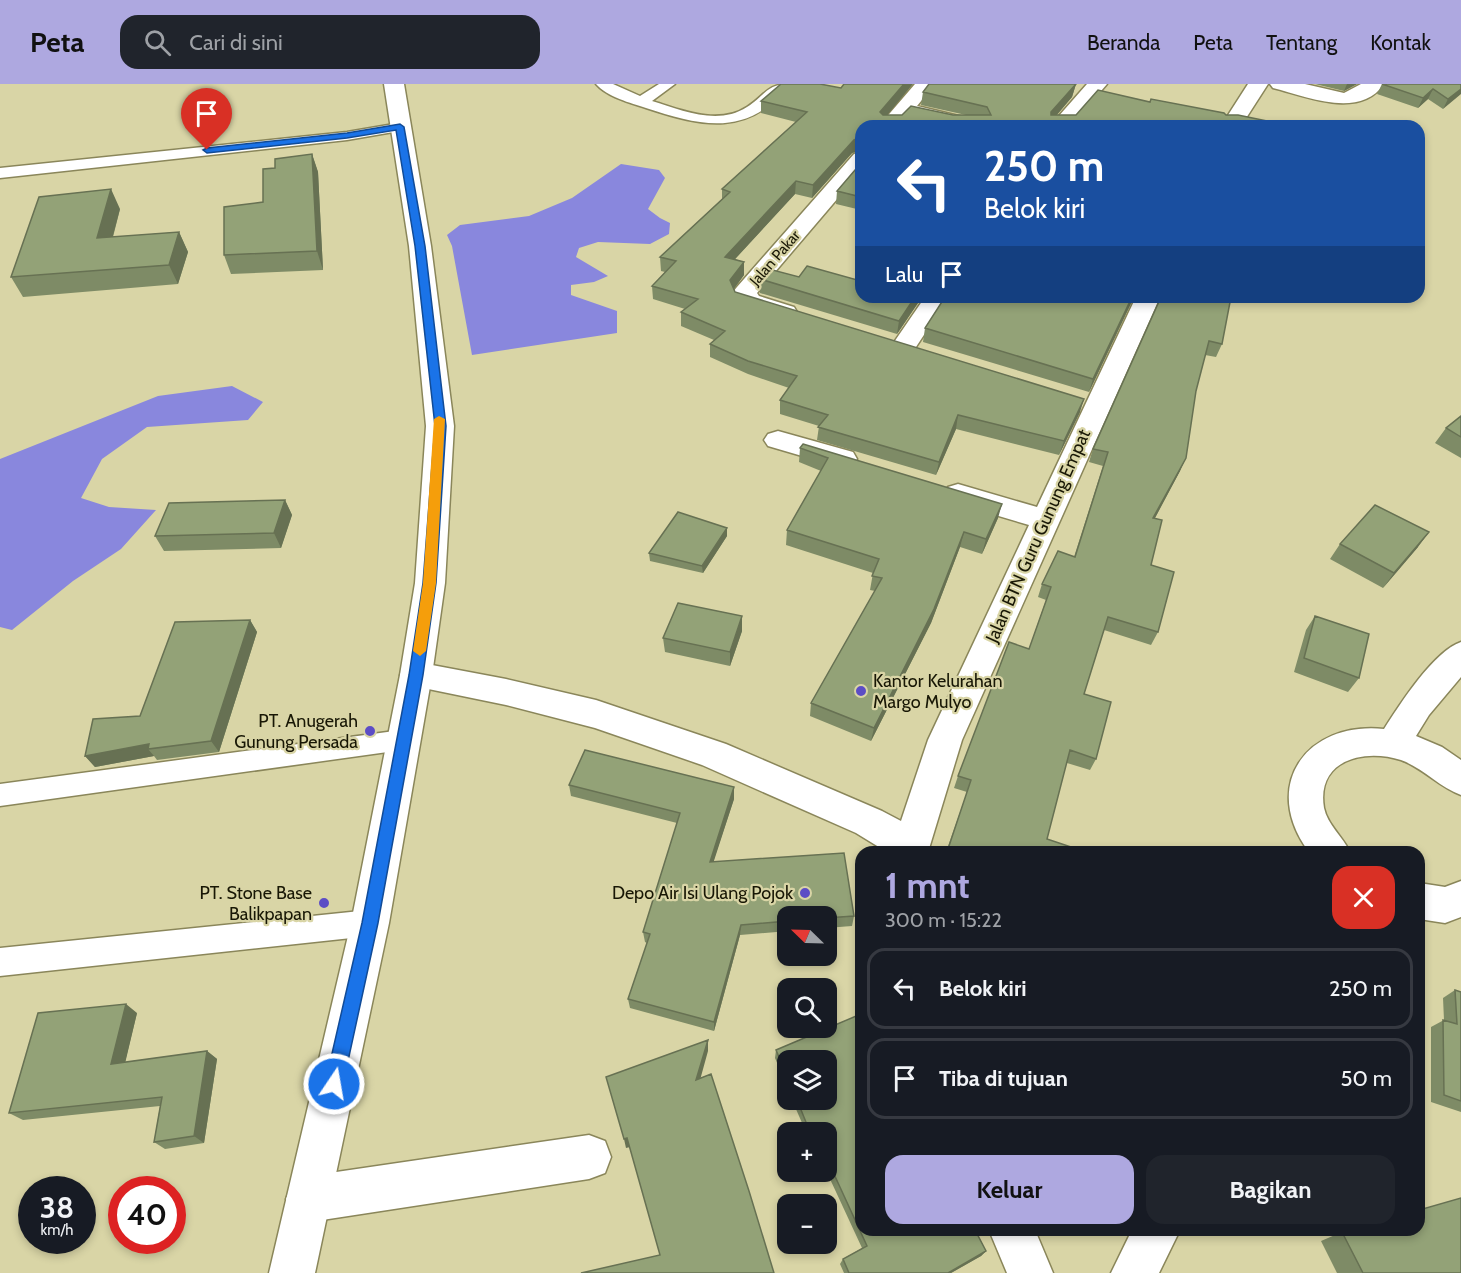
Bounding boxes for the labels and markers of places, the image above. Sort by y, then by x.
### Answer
pin [181,88,232,150]
place label: Kantor Kelurahan Margo Mulyo [873,670,1003,713]
marker: Kantor Kelurahan Margo Mulyo [854,684,868,698]
place label: PT. Anugerah Gunung Persada [234,710,358,753]
marker: PT. Anugerah Gunung Persada [363,724,377,738]
place label: PT. Stone Base Balikpapan [200,882,312,925]
place label: Depo Air Isi Ulang Pojok [612,882,794,904]
marker: Depo Air Isi Ulang Pojok [798,886,812,900]
marker: PT. Stone Base Balikpapan [317,896,331,910]

